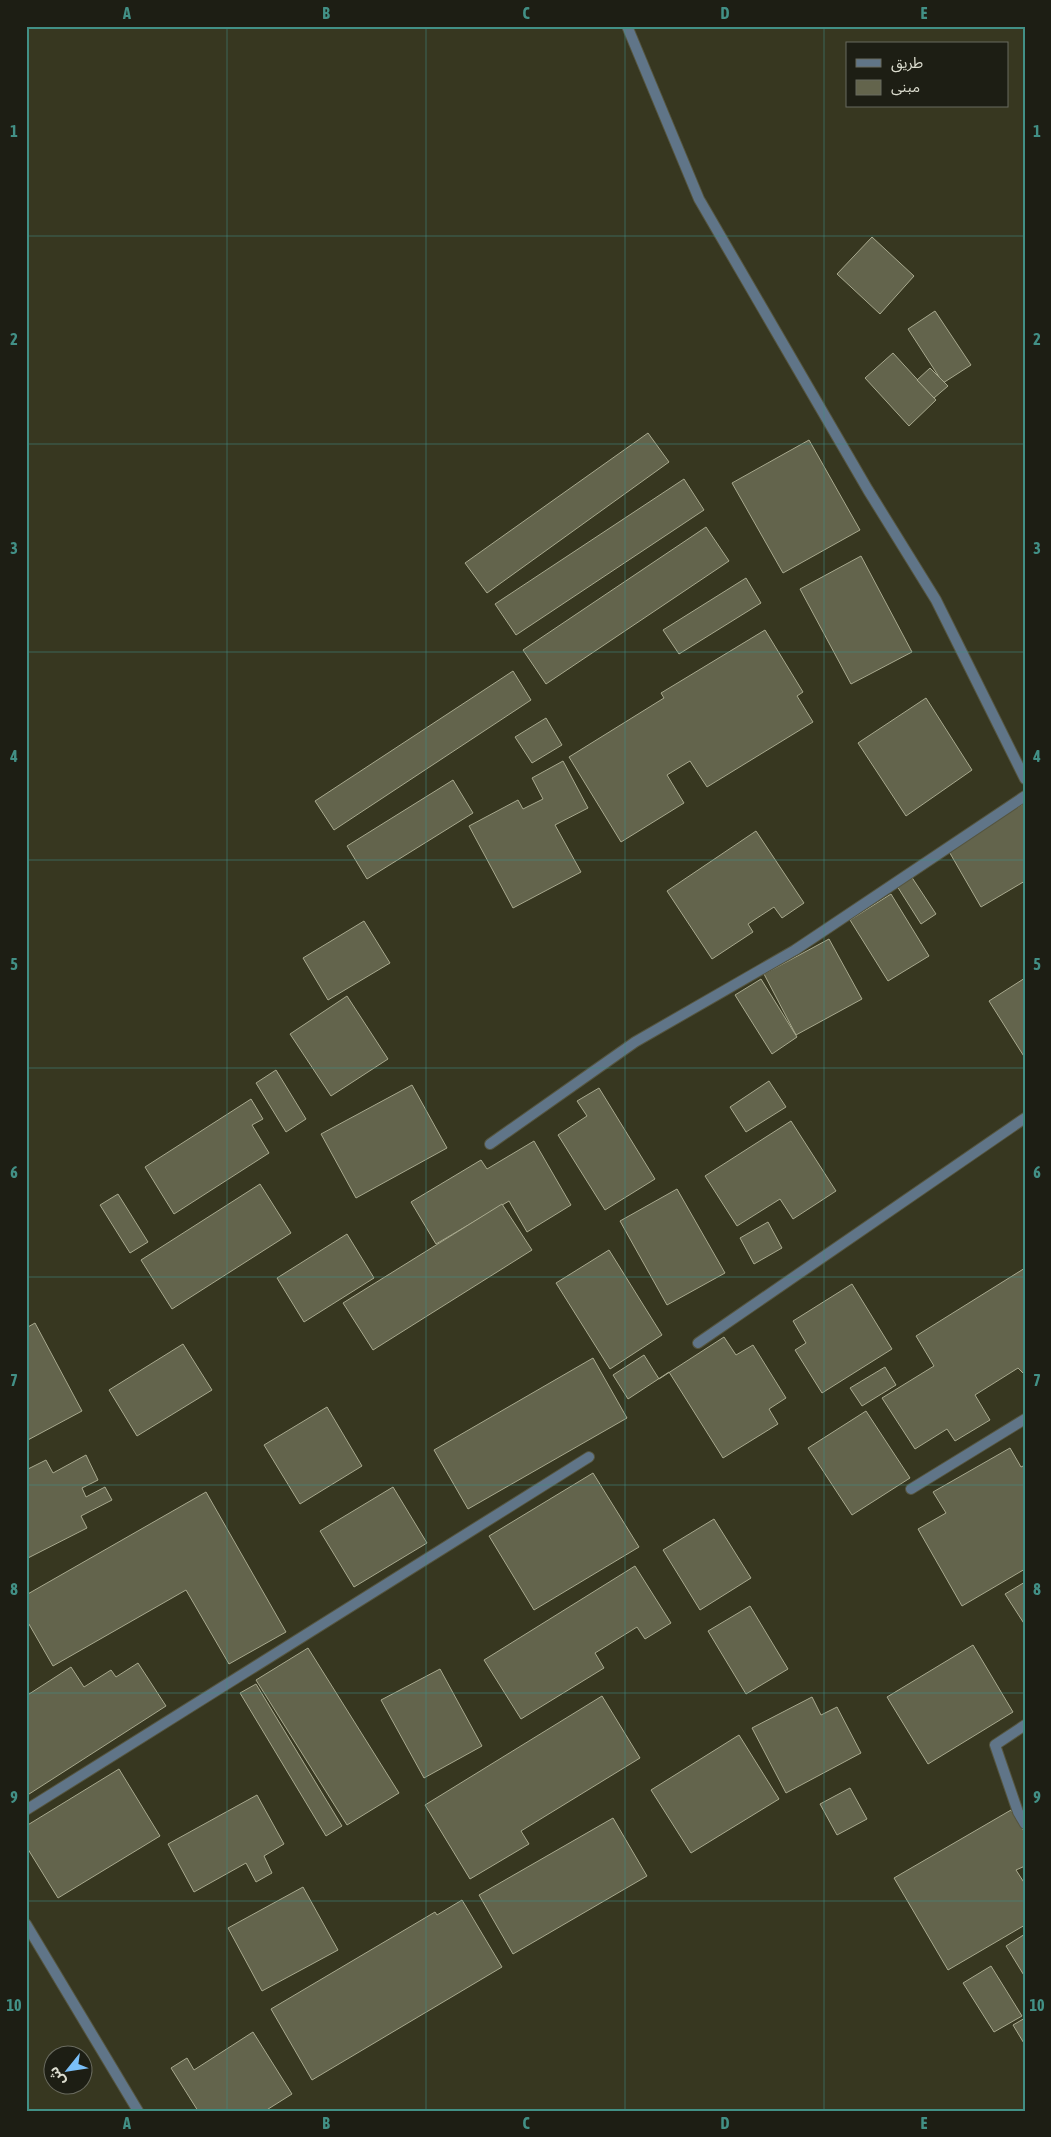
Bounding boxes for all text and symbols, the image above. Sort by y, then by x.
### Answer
text: A [122,4,131,22]
text: B [322,4,330,22]
text: C [522,4,530,22]
text: D [721,4,730,22]
text: E [921,4,928,22]
legend [846,42,1008,108]
text: طريق [891,54,923,73]
text: مبنى [891,78,920,96]
text: 1 [10,122,18,140]
text: 1 [1033,122,1041,140]
text: 2 [10,330,18,348]
text: 2 [1033,330,1041,348]
text: 3 [10,539,18,557]
text: 3 [1033,539,1041,557]
text: 4 [9,747,18,765]
text: 4 [1032,747,1041,765]
text: 5 [10,955,18,973]
text: 5 [1033,955,1041,973]
text: 6 [10,1163,18,1181]
text: 6 [1033,1163,1041,1181]
text: 7 [10,1371,18,1389]
text: 7 [1033,1371,1041,1389]
text: 8 [10,1580,18,1598]
text: 8 [1033,1580,1041,1598]
text: 9 [10,1788,18,1806]
text: 9 [1033,1788,1041,1806]
text: 10 [6,1996,22,2014]
text: 10 [1029,1996,1045,2014]
north arrow [42,2044,92,2094]
text: ش [45,2064,68,2089]
text: A [122,2114,131,2132]
text: B [322,2114,330,2132]
text: C [522,2114,530,2132]
text: D [721,2114,730,2132]
text: E [921,2114,928,2132]

